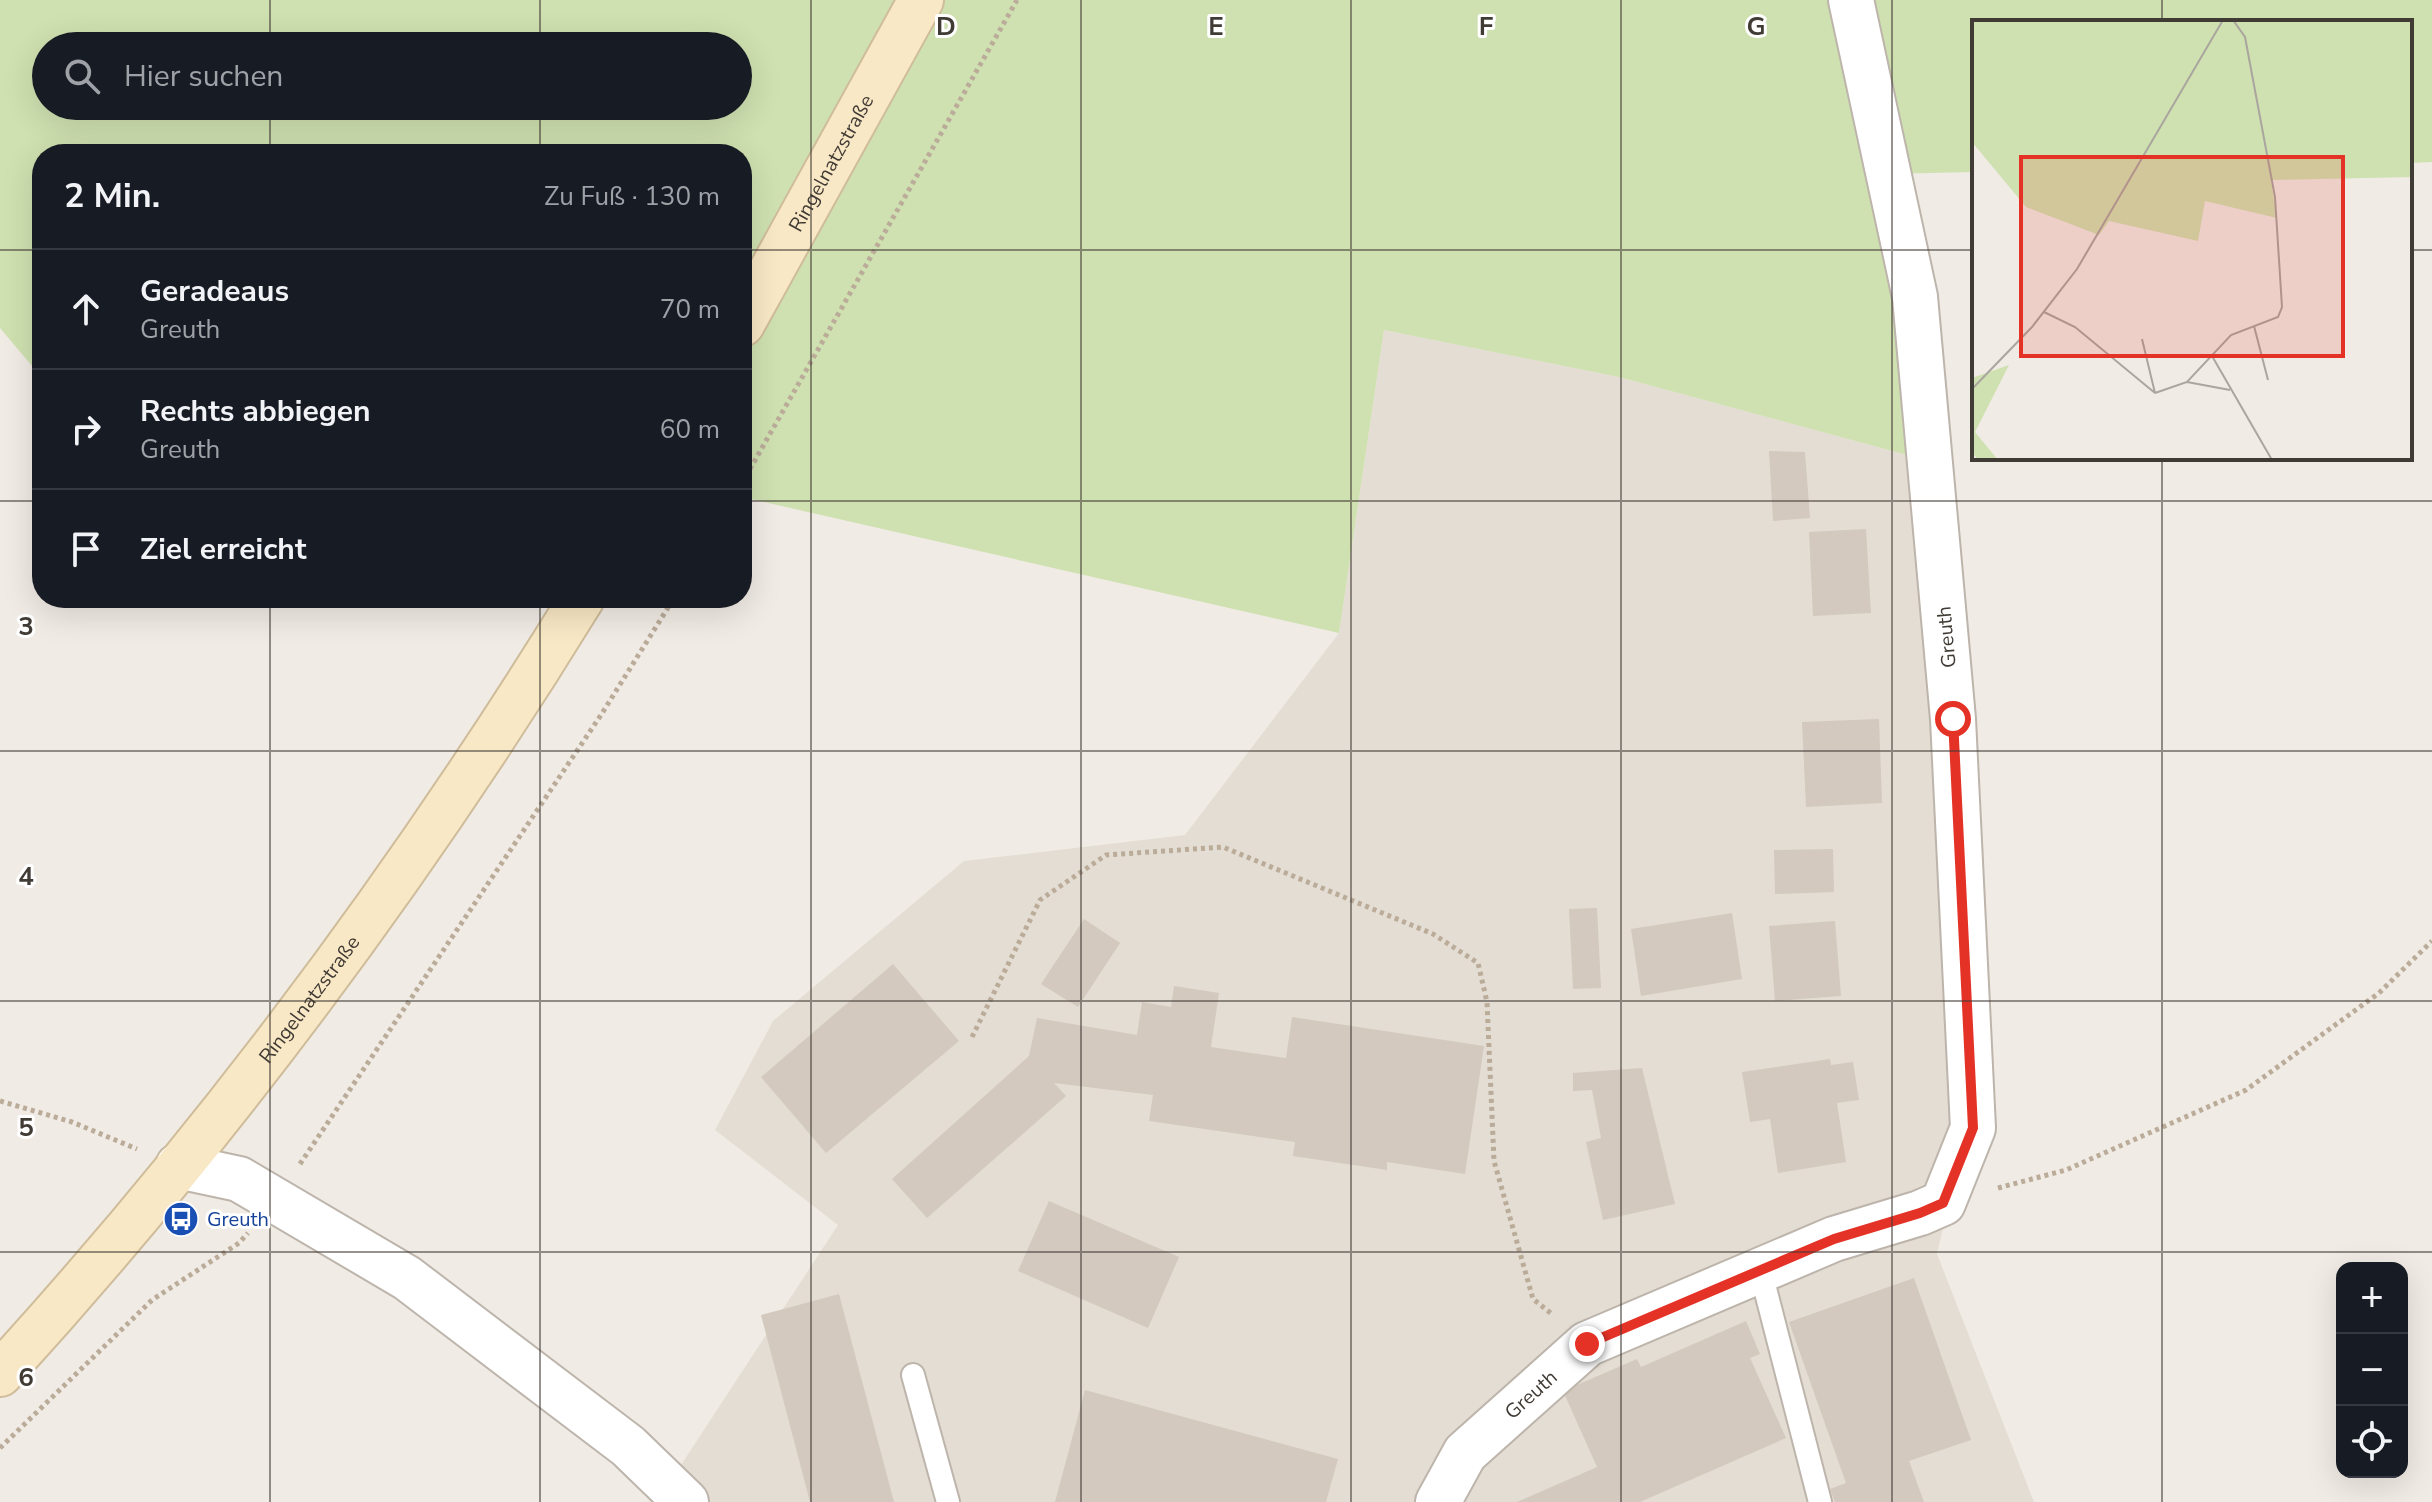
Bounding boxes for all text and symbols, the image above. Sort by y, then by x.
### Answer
text: D [936,9,956,44]
text: E [1208,9,1224,44]
text: F [1479,9,1493,44]
text: G [1746,9,1766,44]
inset map [1972,20,2412,460]
search box [32,32,752,120]
icon: search [60,54,104,98]
text: Hier suchen [124,56,283,97]
street label: Ringelnatzstraße [783,90,880,237]
text: 2 Min. [64,173,160,219]
text: Zu Fuß · 130 m [544,179,720,214]
text: Geradeaus [140,271,289,312]
icon: ahead [64,287,108,331]
text: 70 m [660,292,720,327]
text: Greuth [140,312,220,347]
text: Rechts abbiegen [140,391,371,432]
icon: right [64,407,108,451]
text: 60 m [660,412,720,447]
text: Greuth [140,432,220,467]
icon: arrive [64,527,108,571]
text: Ziel erreicht [140,529,306,570]
street label: Greuth [1930,605,1963,669]
text: 3 [18,609,34,644]
route start [1935,701,1971,737]
text: 4 [18,859,34,894]
street label: Ringelnatzstraße [253,930,366,1069]
text: 5 [18,1110,34,1145]
bus stop icon: Greuth [162,1200,200,1238]
place label: Greuth [207,1206,269,1233]
map controls [2336,1262,2408,1478]
button: + [2336,1262,2408,1334]
route end [1569,1326,1605,1362]
button: − [2336,1334,2408,1406]
text: 6 [18,1360,34,1395]
street label: Greuth [1499,1364,1563,1425]
button: locate [2336,1406,2408,1478]

